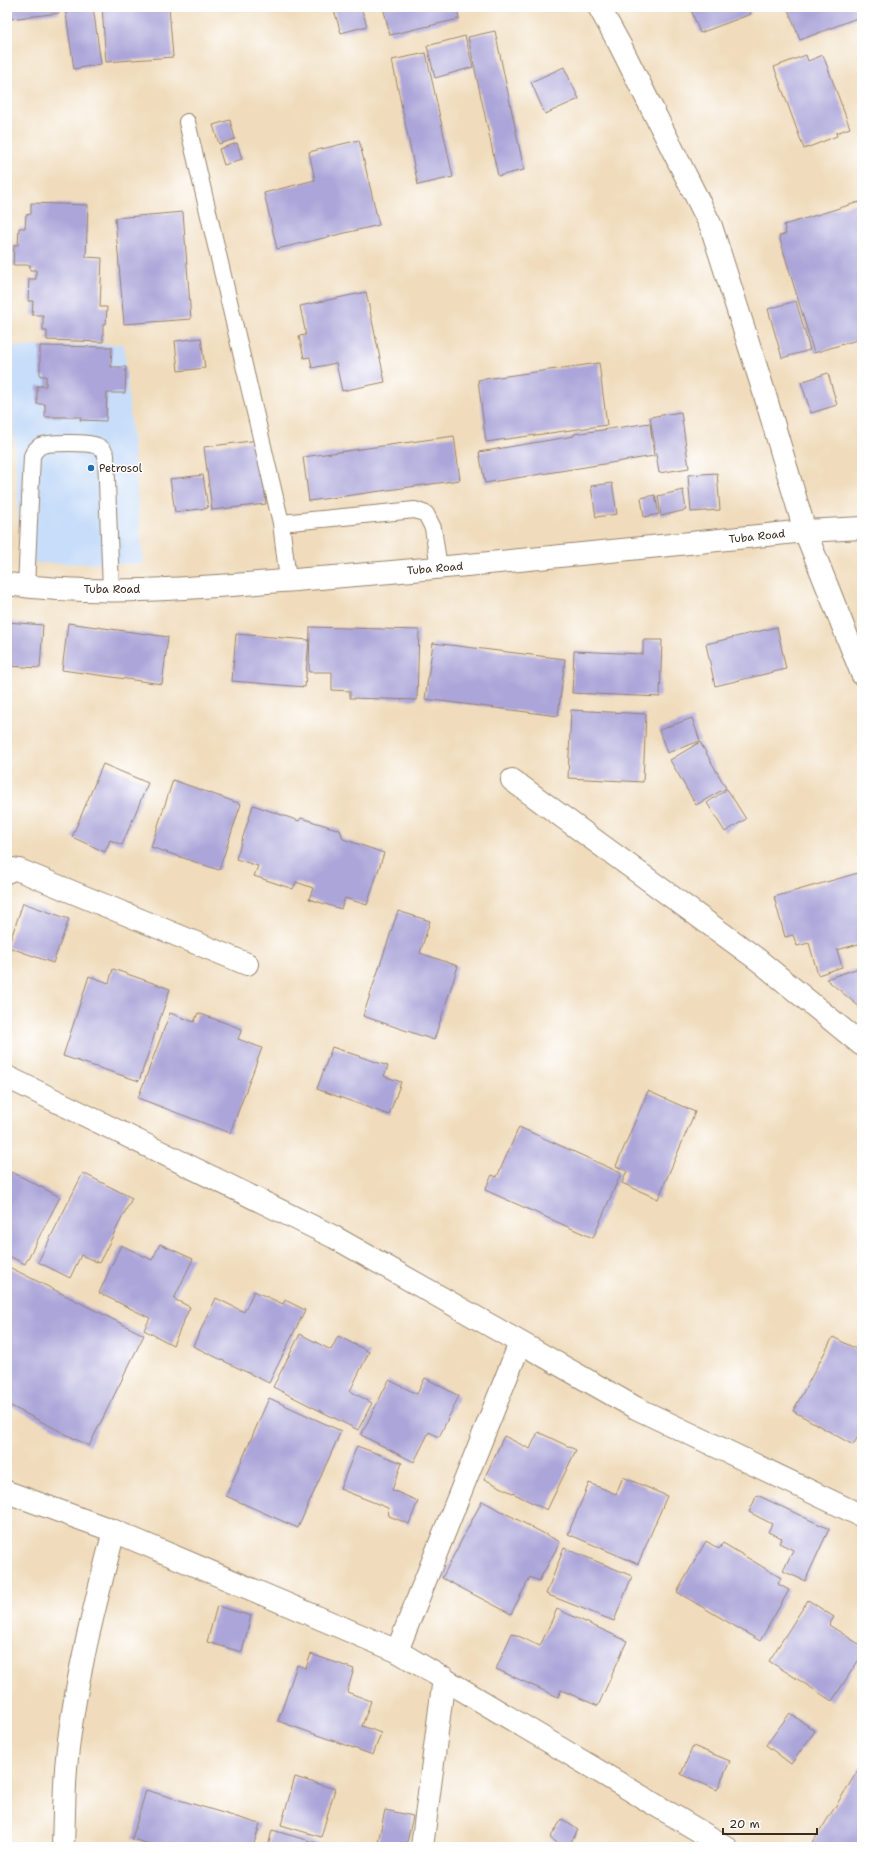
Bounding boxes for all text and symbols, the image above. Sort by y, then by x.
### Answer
place label: Petrosol [99,461,143,476]
marker: Petrosol [86,463,96,473]
street label: Tuba Road [728,526,786,547]
street label: Tuba Road [406,559,464,578]
street label: Tuba Road [84,582,140,597]
scale bar [723,1810,817,1836]
text: 20 m [729,1816,760,1832]

